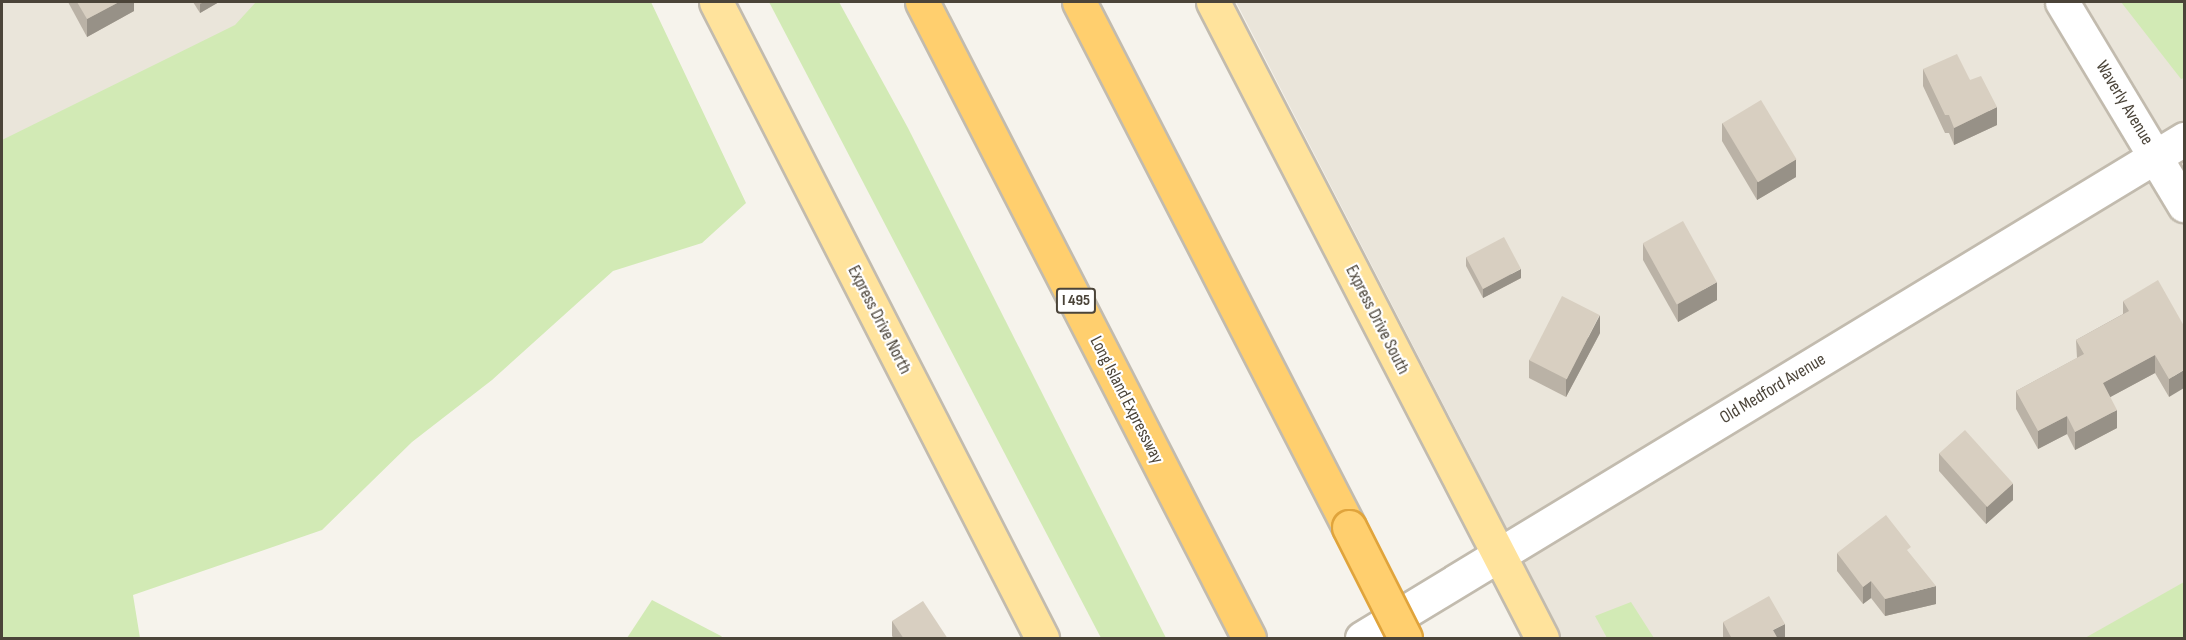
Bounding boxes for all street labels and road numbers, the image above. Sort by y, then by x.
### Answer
street label: Waverly Avenue [2090,57,2158,149]
street label: Express Drive North [842,262,916,378]
street label: Express Drive South [1340,262,1414,378]
road number: I 495 [1055,288,1097,314]
street label: Long Island Expressway [1085,333,1167,467]
street label: Old Medford Avenue [1716,349,1830,429]

